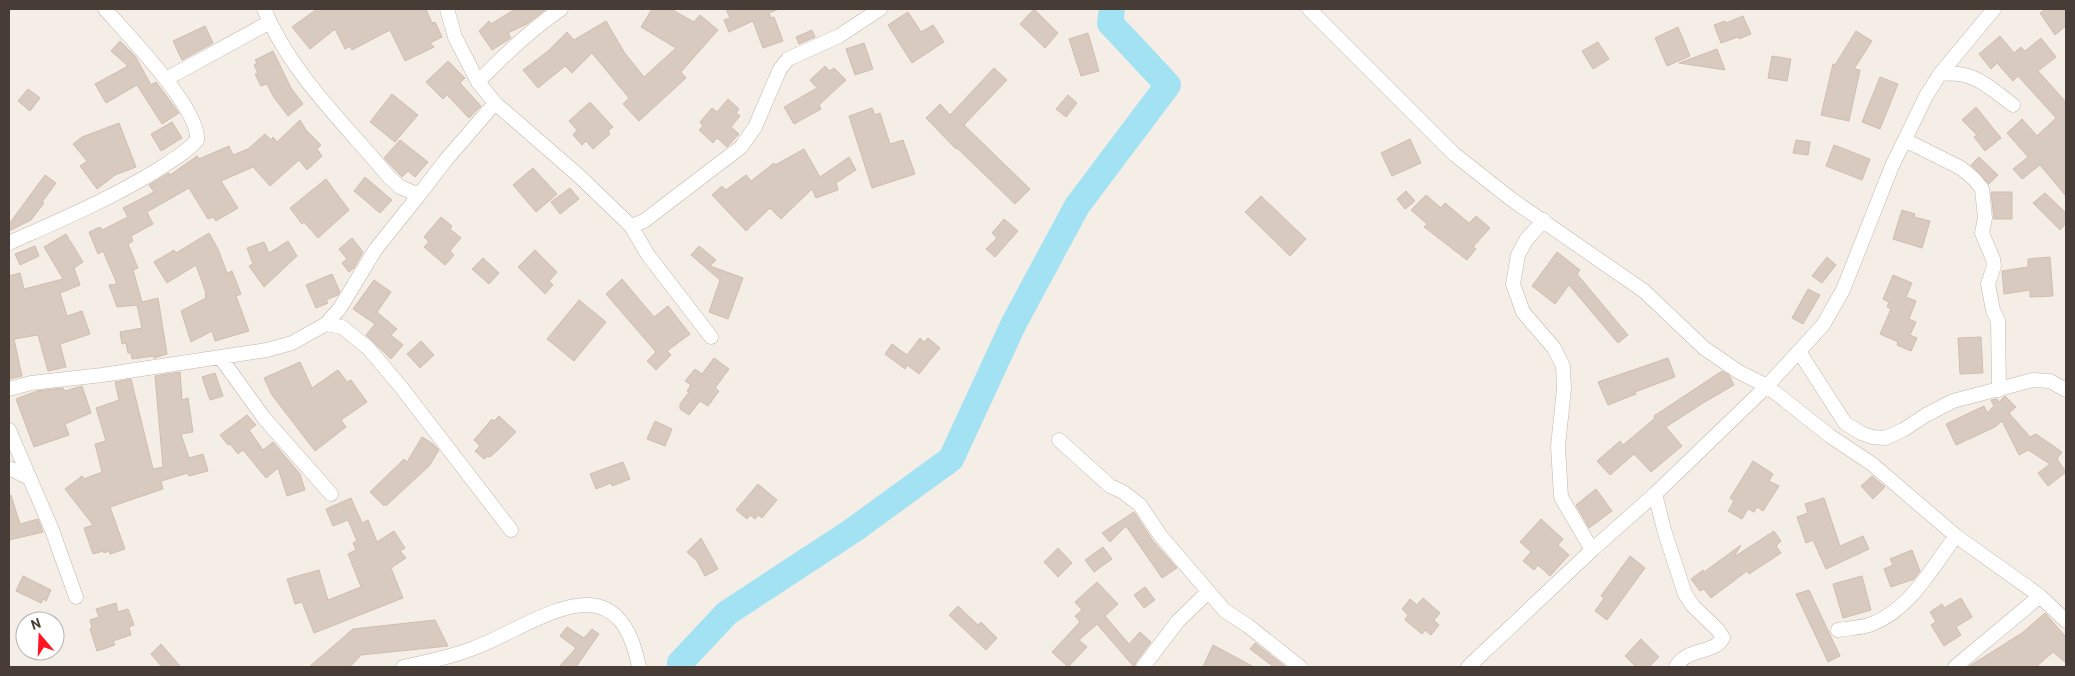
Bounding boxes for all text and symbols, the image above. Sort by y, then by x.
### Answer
north arrow [15,611,65,661]
text: N [28,614,43,633]

